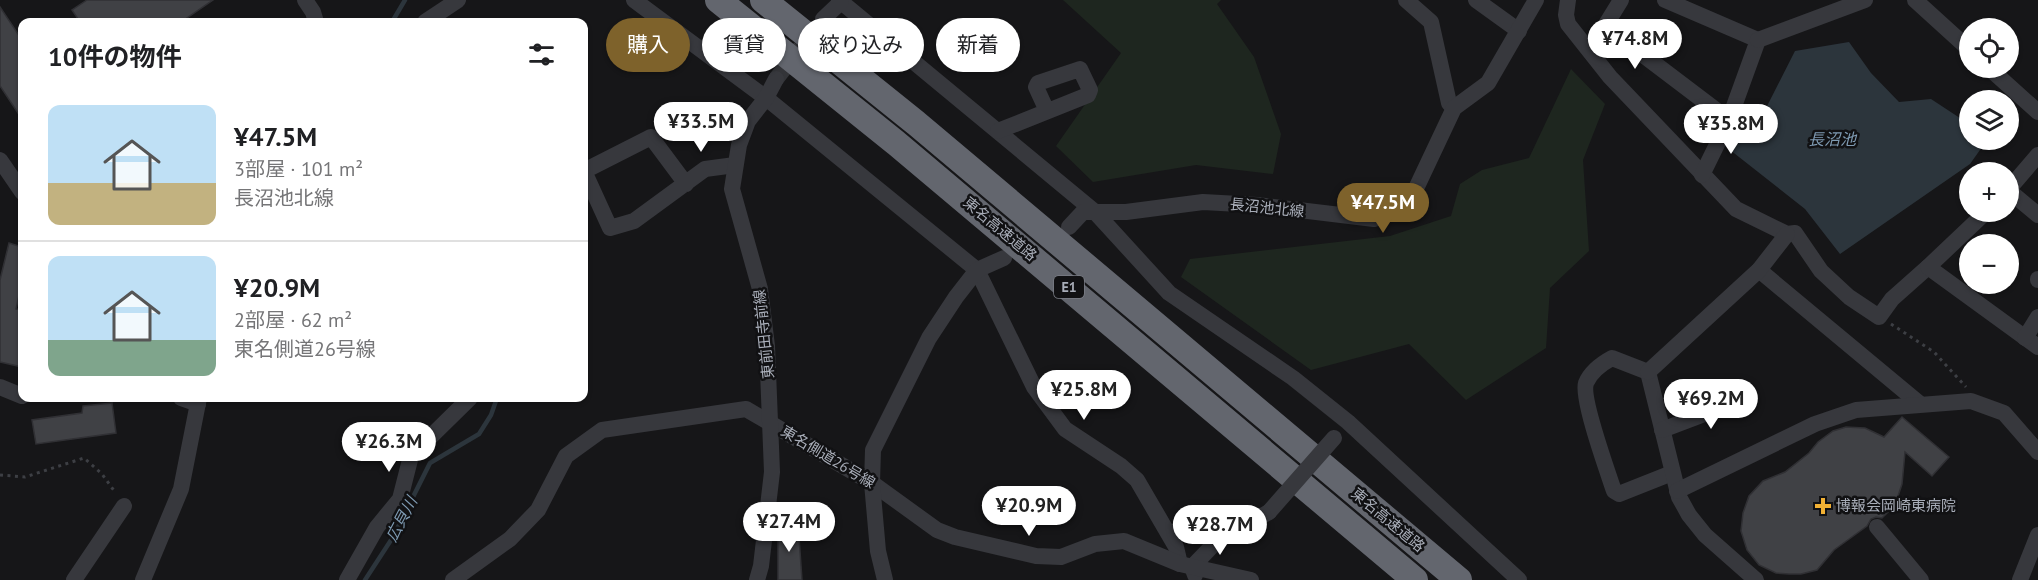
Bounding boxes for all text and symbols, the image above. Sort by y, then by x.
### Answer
chip: 購入 [606,18,690,72]
chip: 賃貸 [702,18,786,72]
chip: 絞り込み [798,18,924,72]
chip: 新着 [936,18,1020,72]
map controls [1959,18,2019,294]
button: locate [1959,18,2019,78]
pin: ¥74.8M [1586,19,1684,70]
text: ¥74.8M [1602,25,1668,51]
icon: filters [525,38,558,71]
text: 10件の物件 [48,40,181,73]
button: layers [1959,90,2019,150]
pin: ¥33.5M [652,102,750,153]
pin: ¥35.8M [1682,104,1780,155]
text: ¥33.5M [668,108,734,134]
text: ¥35.8M [1698,110,1764,136]
text: ¥47.5M [234,120,317,153]
icon: home [96,129,168,201]
water label: 長沼池 [1808,129,1858,149]
text: 3部屋 · 101 m² [234,156,363,182]
button: + [1959,162,2019,222]
pin: ¥47.5M [1334,183,1432,234]
text: 長沼池北線 [234,185,334,211]
text: ¥47.5M [1351,189,1415,215]
street label: 東名高速道路 [960,192,1041,265]
street label: 長沼池北線 [1229,194,1305,221]
button: − [1959,234,2019,294]
text: ¥20.9M [234,271,320,304]
road number: E1 [1054,276,1084,298]
icon: home [96,280,168,352]
street label: 東前田寺前線 [749,288,778,380]
text: 2部屋 · 62 m² [234,307,352,333]
text: 東名側道26号線 [234,336,376,362]
pin: ¥25.8M [1035,370,1133,421]
text: ¥25.8M [1051,376,1117,402]
pin: ¥69.2M [1662,379,1760,430]
text: ¥69.2M [1678,385,1744,411]
street label: 東名側道26号線 [778,421,879,492]
pin: ¥26.3M [340,422,438,473]
text: ¥26.3M [356,428,422,454]
street label: 東名高速道路 [1348,483,1429,556]
pin: ¥20.9M [980,486,1078,537]
water label: 広貝川 [381,491,422,545]
text: ¥20.9M [996,492,1062,518]
place label: 博報会岡崎東病院 [1836,496,1956,515]
marker: 博報会岡崎東病院 [1814,497,1832,515]
pin: ¥27.4M [740,502,838,553]
pin: ¥28.7M [1171,505,1269,556]
text: ¥27.4M [757,508,821,534]
text: ¥28.7M [1187,511,1253,537]

